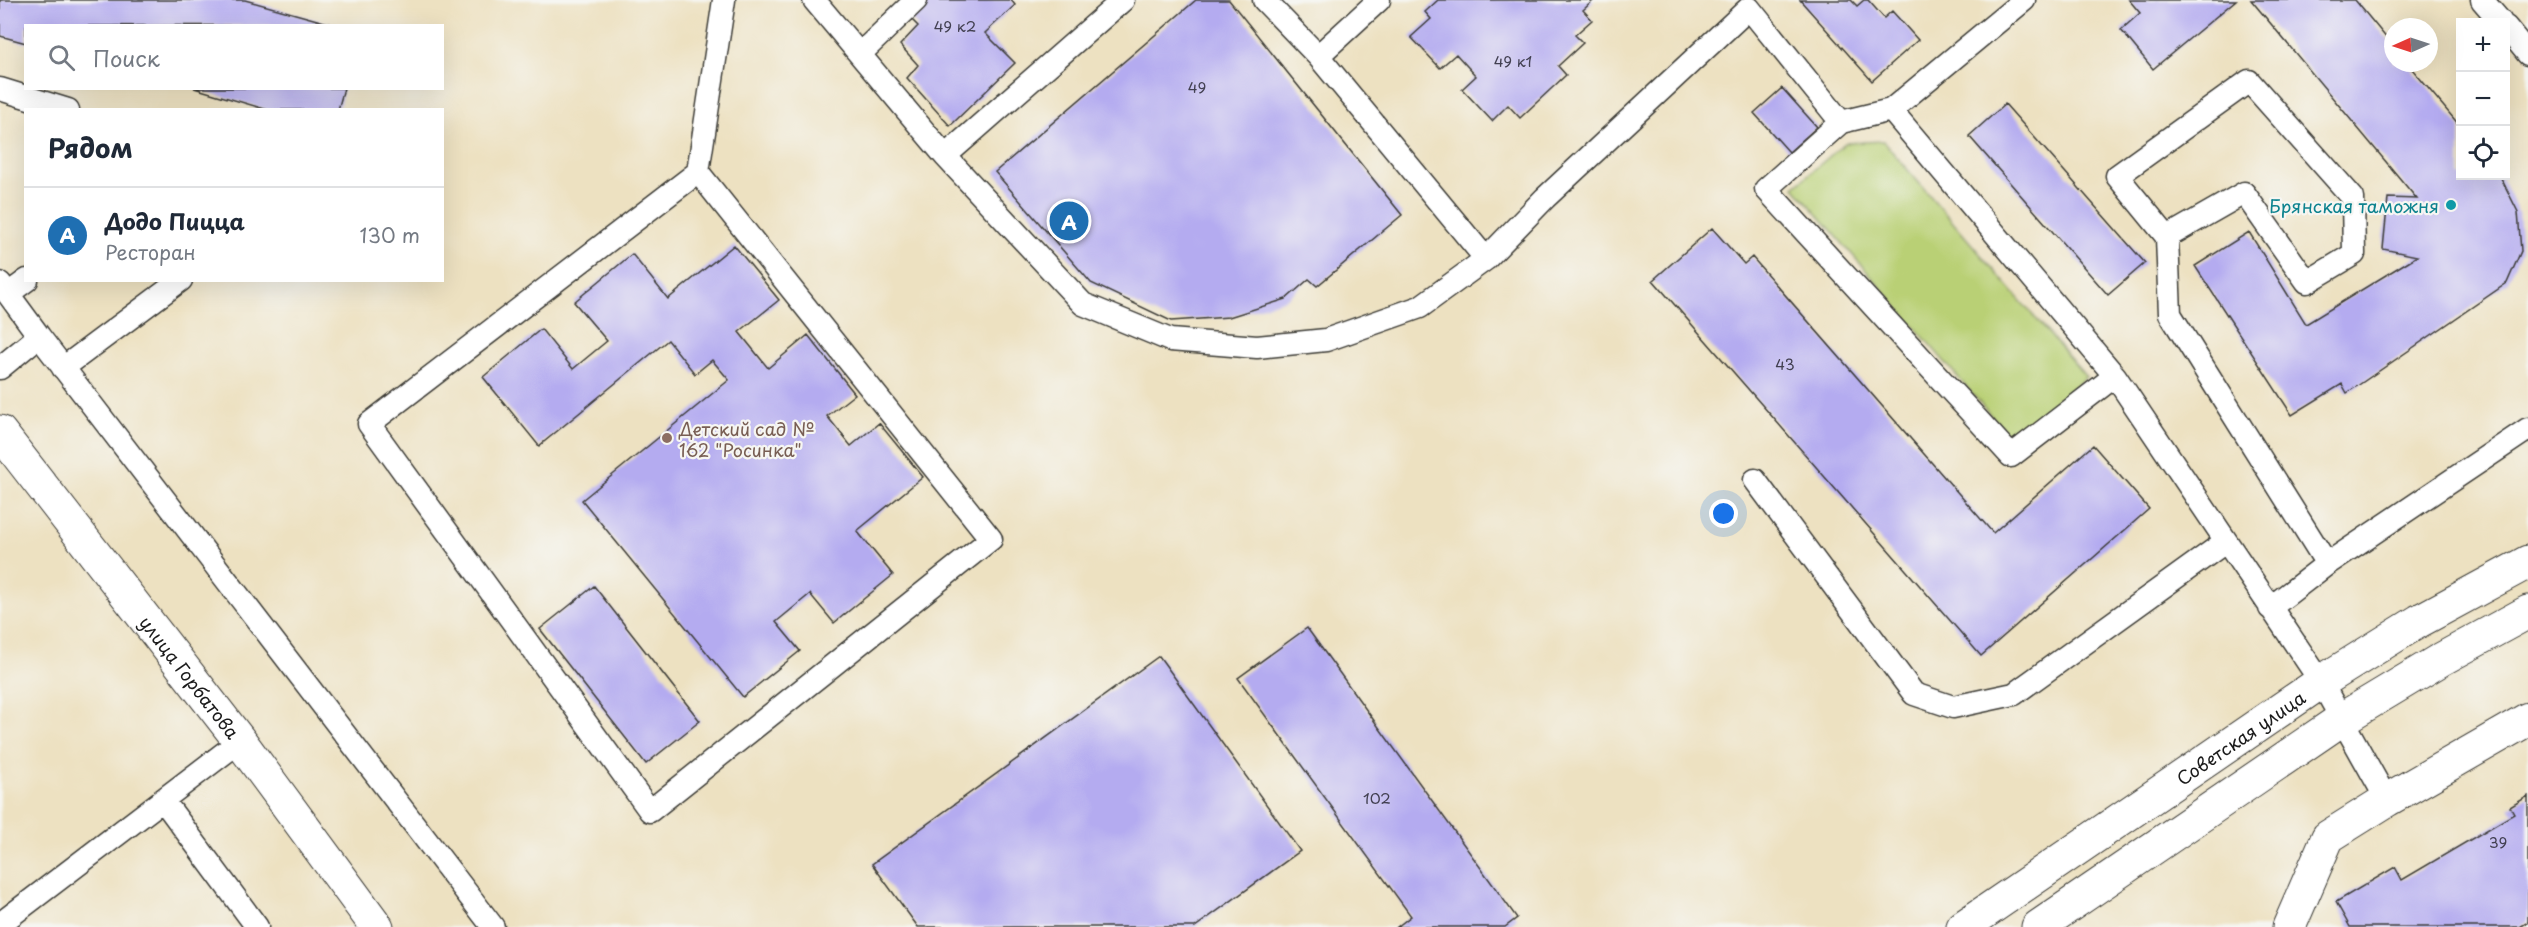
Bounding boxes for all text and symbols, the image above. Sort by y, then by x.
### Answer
house number: 49 к2 [934,14,976,37]
north arrow [2384,18,2438,72]
map controls [2456,18,2510,180]
button: + [2456,18,2510,72]
search box [24,24,444,90]
icon: search [45,41,78,74]
text: Поиск [93,41,160,74]
house number: 49 к1 [1494,49,1532,72]
button: − [2456,72,2510,126]
house number: 49 [1188,75,1206,98]
button: locate [2456,126,2510,180]
text: Рядом [48,128,133,167]
place label: Брянская таможня [2269,192,2439,219]
pin: A [1050,198,1088,244]
marker: Брянская таможня [2444,198,2458,212]
text: Додо Пицца [105,204,245,237]
text: A [60,220,75,250]
text: 130 m [360,220,420,250]
text: Ресторан [105,237,196,267]
house number: 43 [1775,352,1795,375]
place label: Детский сад № 162 "Росинка" [678,415,814,463]
marker: Детский сад № 162 "Росинка" [660,431,674,445]
your location [1709,499,1738,528]
street label: улица Горбатова [134,610,247,745]
street label: Советская улица [2170,683,2311,791]
house number: 102 [1363,786,1391,809]
house number: 39 [2489,830,2507,853]

